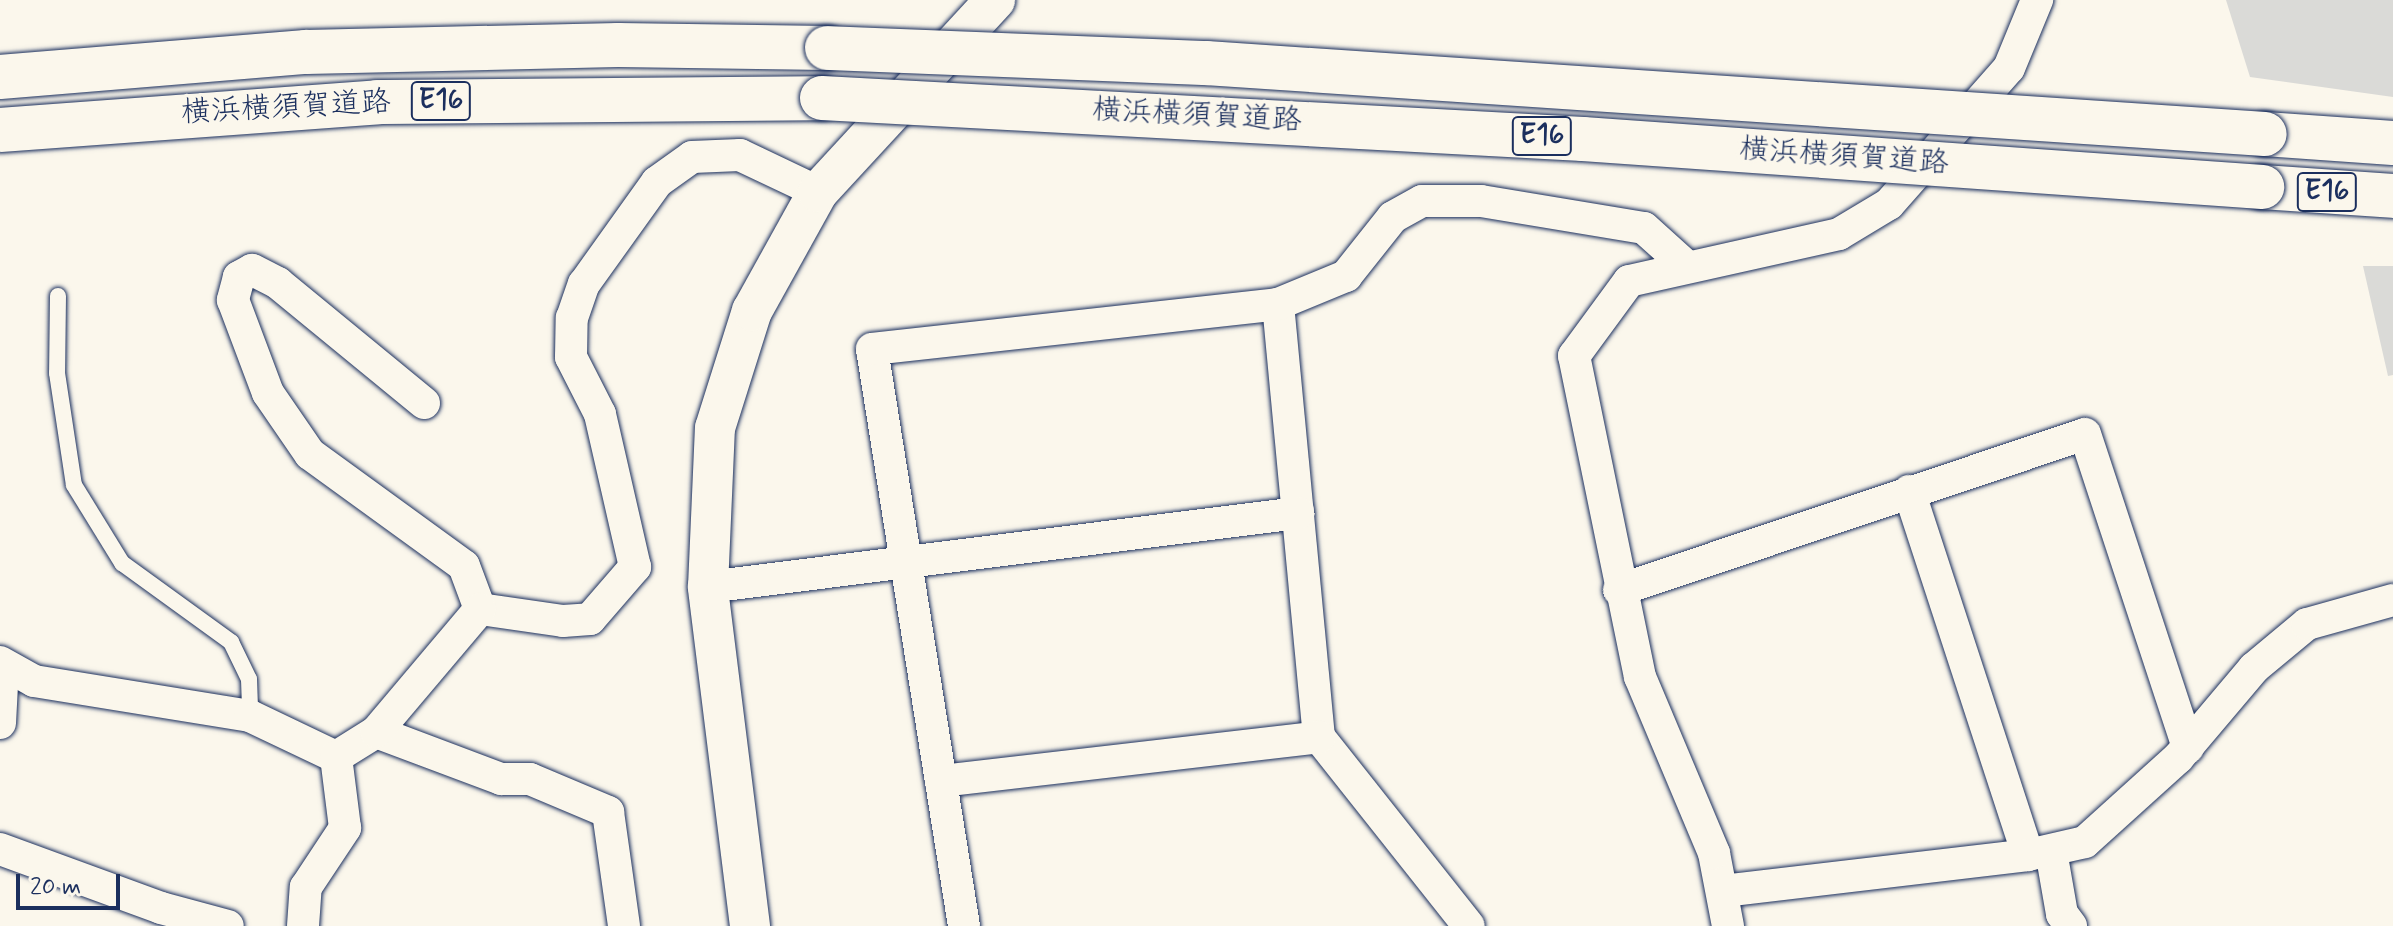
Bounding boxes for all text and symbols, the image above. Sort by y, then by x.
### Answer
road number: E16 [409,77,473,125]
street label: 横浜横須賀道路 [180,85,392,131]
street label: 横浜横須賀道路 [1091,93,1303,139]
road number: E16 [1510,112,1574,160]
street label: 横浜横須賀道路 [1738,132,1950,182]
road number: E16 [2295,168,2359,216]
scale bar [20,858,124,908]
text: 20 m [30,872,81,903]

